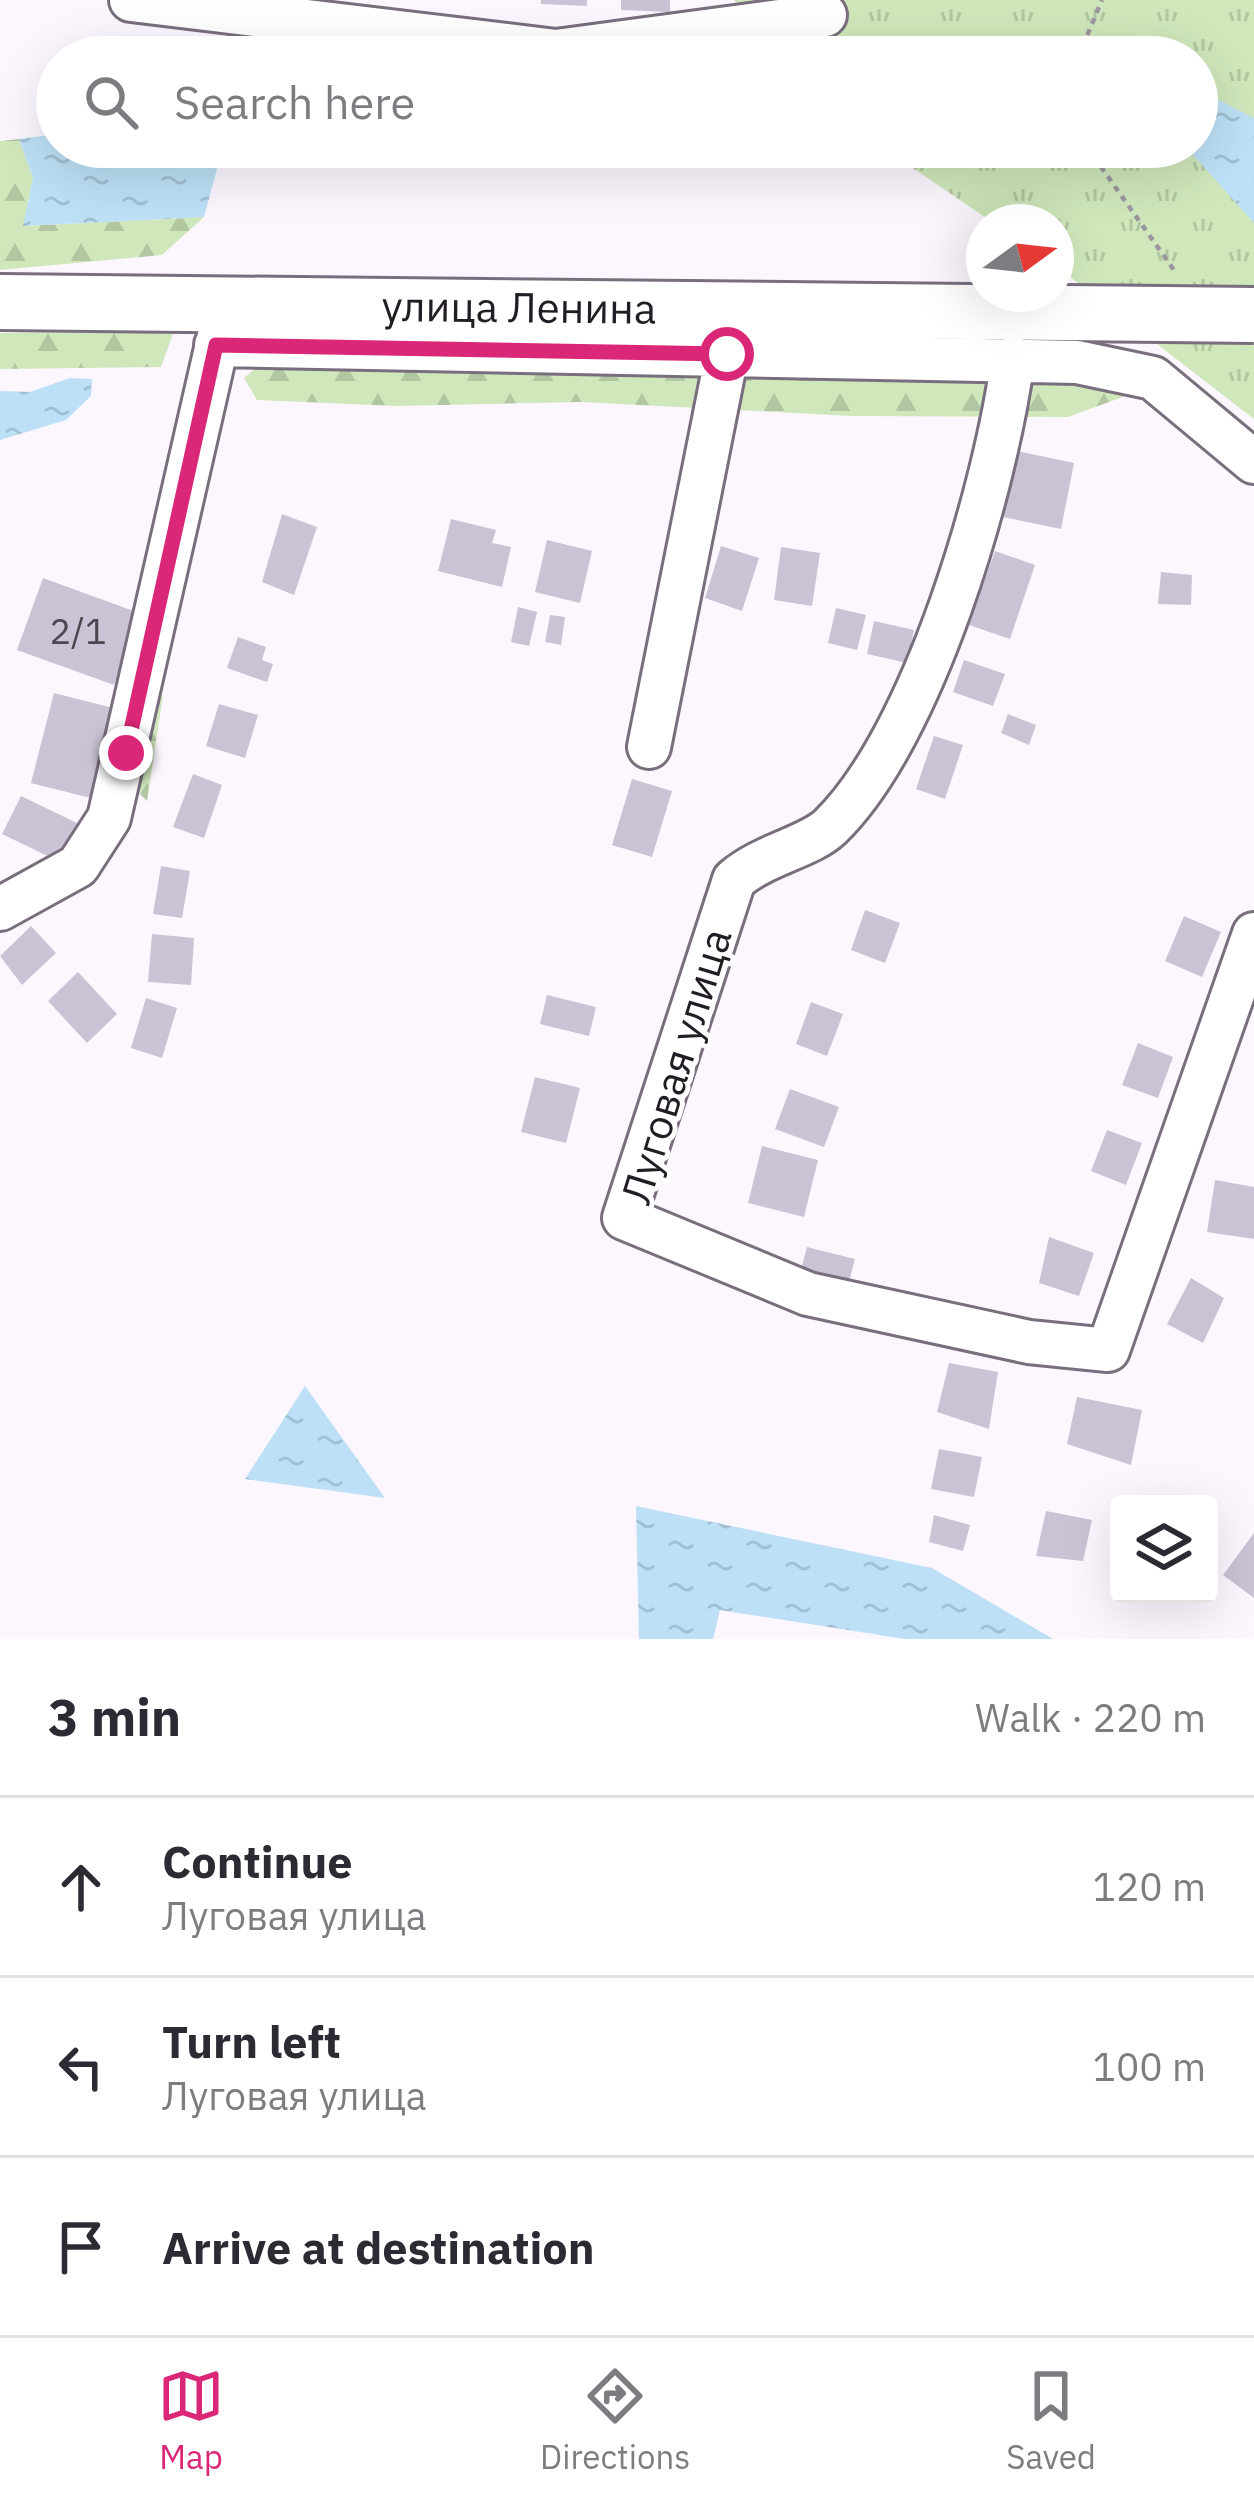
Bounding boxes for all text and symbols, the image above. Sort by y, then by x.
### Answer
search box [36,36,1218,168]
icon: search [78,69,144,135]
text: Search here [174,73,415,131]
north arrow [966,204,1074,312]
street label: улица Ленина [381,278,657,336]
route start [700,327,754,381]
house number: 2/1 [50,607,107,654]
route end [99,726,153,780]
street label: Луговая улица [608,922,743,1210]
map controls [1110,1495,1218,1603]
button: layers [1110,1495,1218,1603]
text: 3 min [48,1684,181,1750]
text: Walk · 220 m [975,1692,1206,1743]
text: Continue [162,1832,353,1890]
icon: ahead [48,1854,114,1920]
text: 120 m [1093,1861,1206,1912]
text: Луговая улица [162,1890,427,1941]
text: Turn left [162,2012,341,2070]
icon: left [48,2034,114,2100]
text: 100 m [1093,2041,1206,2092]
text: Луговая улица [162,2070,427,2121]
icon: arrive [48,2214,114,2280]
text: Arrive at destination [162,2218,595,2276]
tab: Map [158,2363,224,2478]
tab: Directions [540,2363,690,2478]
tab: Saved [1006,2363,1096,2478]

